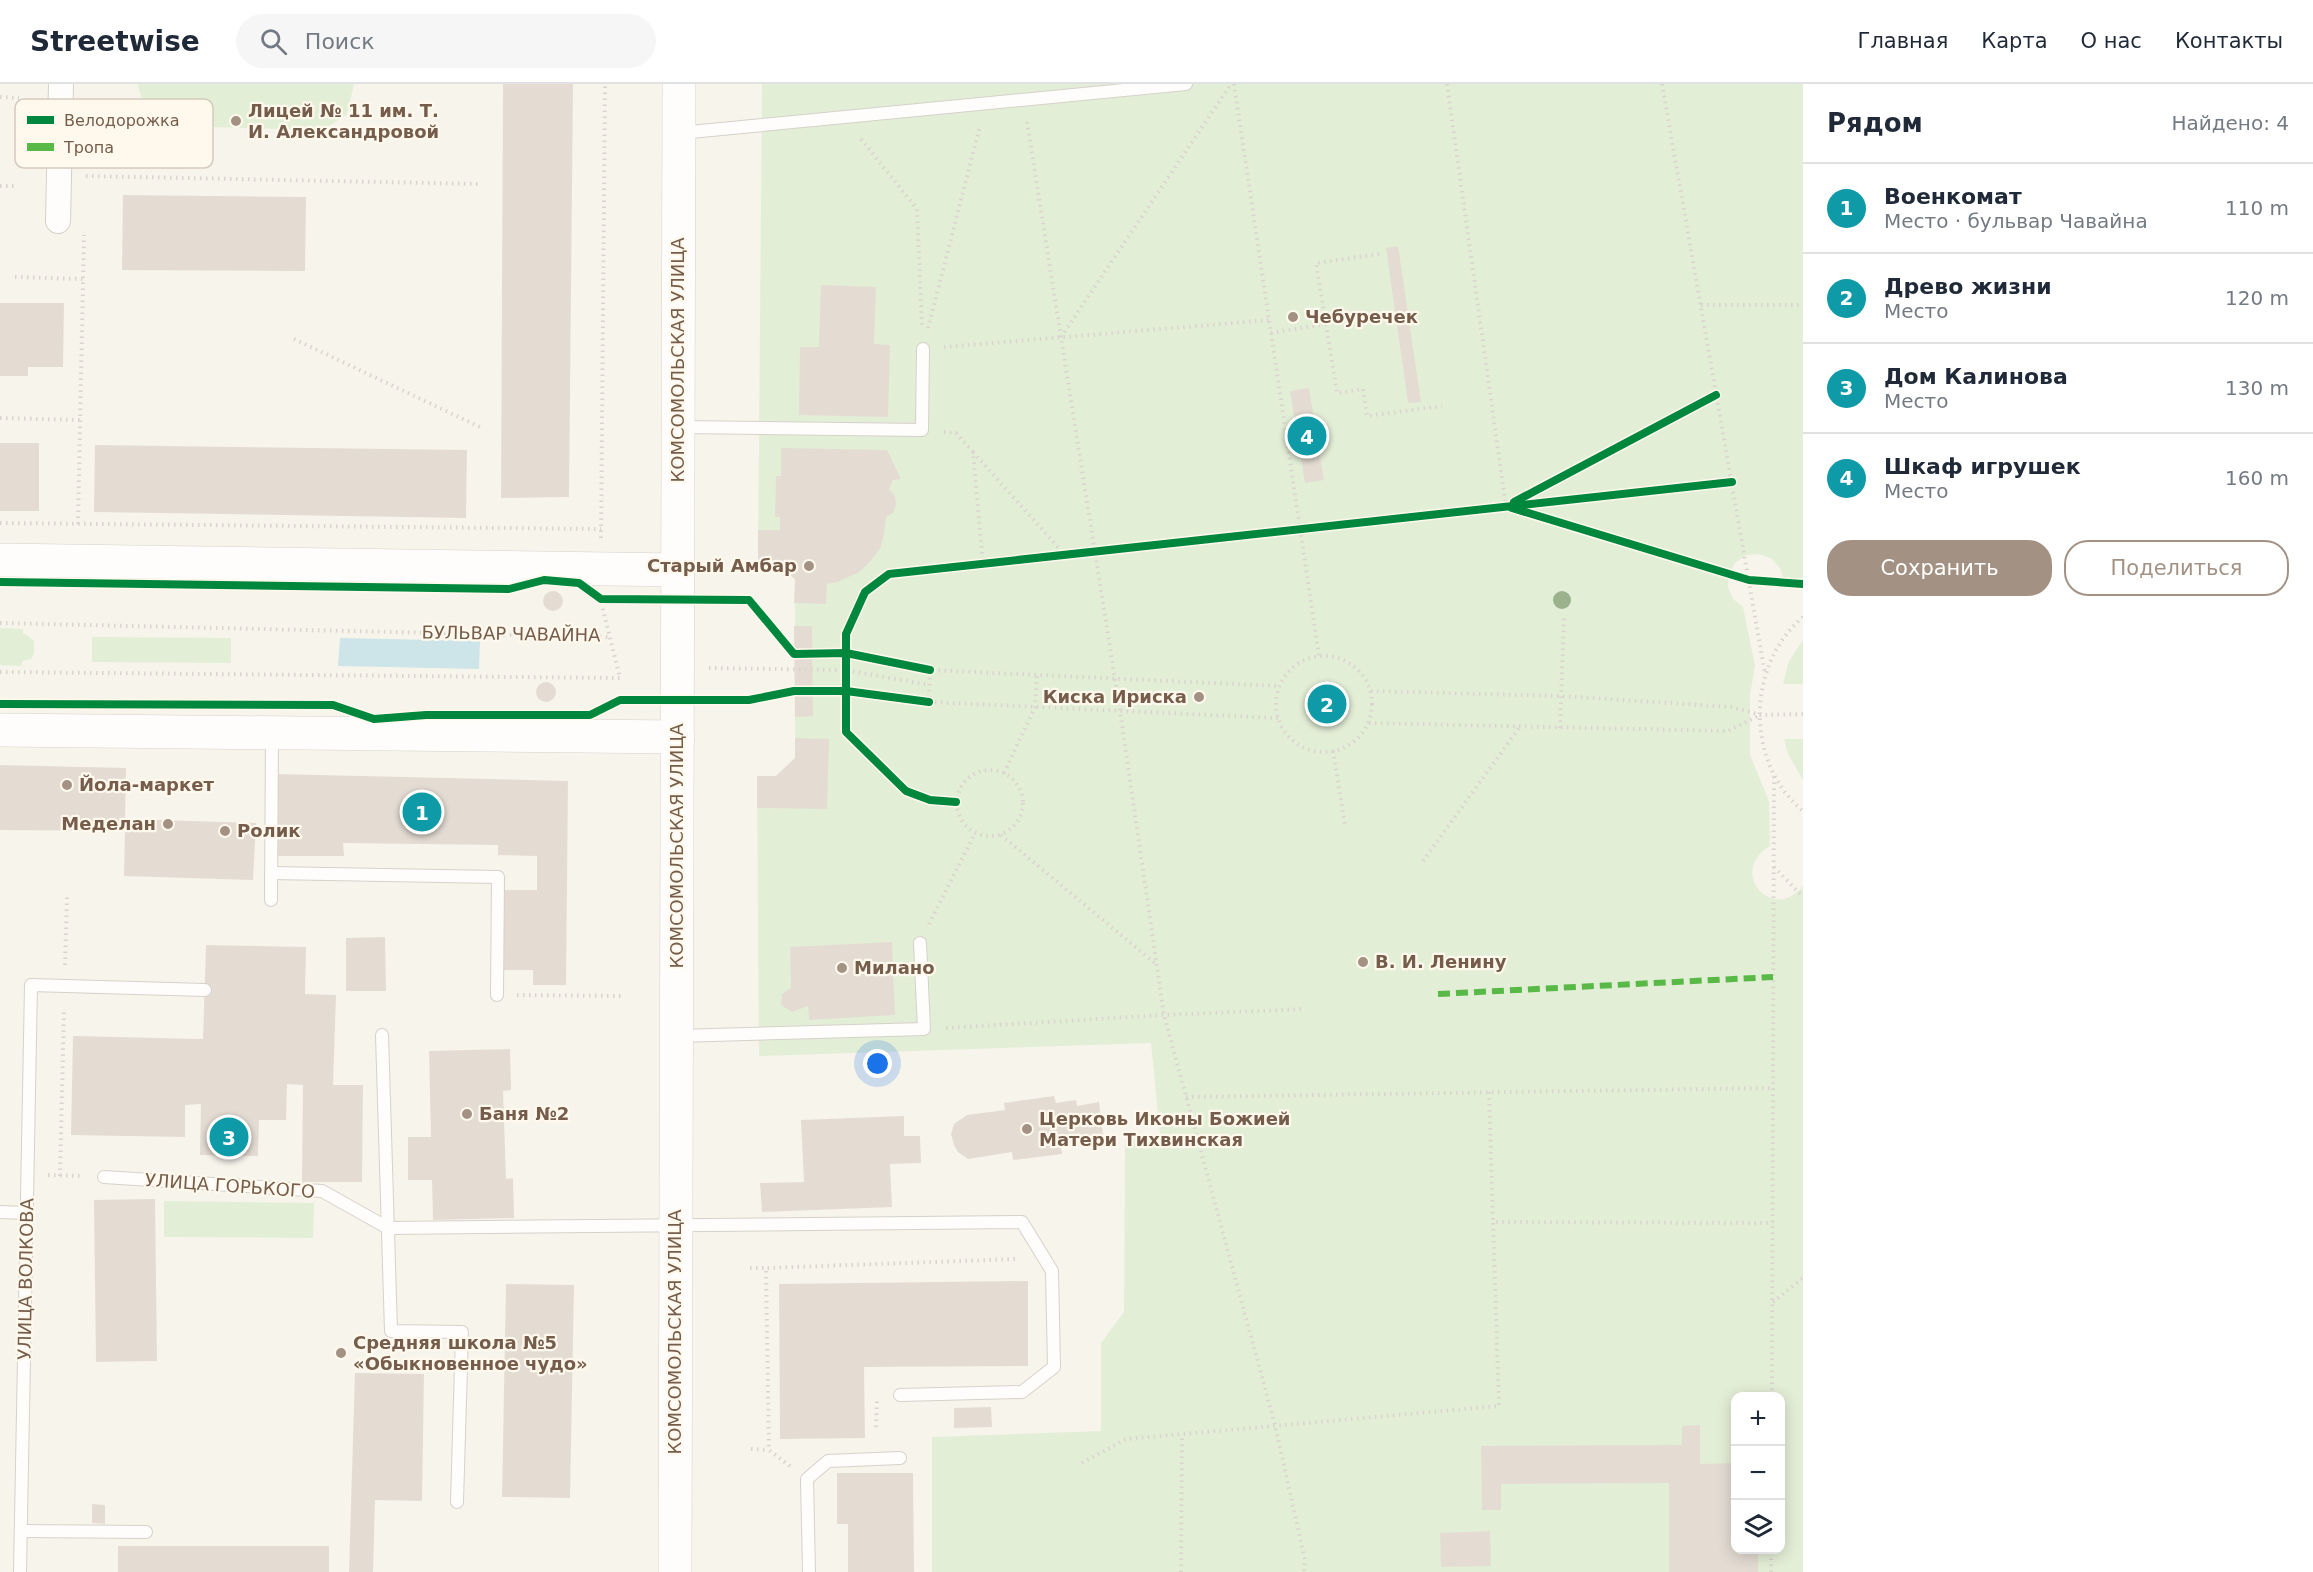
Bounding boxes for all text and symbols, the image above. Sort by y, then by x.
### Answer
search box [236,14,656,68]
text: Streetwise [30,25,200,58]
icon: search [257,25,290,58]
text: Поиск [305,29,375,54]
text: Главная [1858,29,1948,53]
text: Карта [1981,29,2048,53]
text: О нас [2081,29,2142,53]
text: Контакты [2175,29,2283,53]
legend [15,99,213,168]
place label: Лицей № 11 им. Т. И. Александровой [248,100,439,142]
text: Рядом [1827,108,1923,138]
text: Велодорожка [64,111,180,130]
text: Найдено: 4 [2171,111,2289,135]
marker: Лицей № 11 им. Т. И. Александровой [229,114,243,128]
text: Тропа [63,138,114,157]
text: Военкомат [1884,184,2022,209]
text: 1 [1840,196,1853,220]
text: 110 m [2225,196,2289,220]
text: Место · бульвар Чавайна [1884,209,2148,233]
street label: КОМСОМОЛЬСКАЯ УЛИЦА [667,237,688,482]
text: Древо жизни [1884,274,2052,299]
text: 2 [1840,286,1853,310]
text: 120 m [2225,286,2289,310]
text: Место [1884,299,1948,323]
place label: Чебуречек [1305,306,1418,327]
marker: Чебуречек [1286,310,1300,324]
text: Дом Калинова [1884,364,2068,389]
text: 3 [1840,376,1853,400]
text: 130 m [2225,376,2289,400]
text: Место [1884,389,1948,413]
pin: 4 [1288,414,1326,458]
text: Шкаф игрушек [1884,454,2081,479]
text: 4 [1840,466,1853,490]
text: 160 m [2225,466,2289,490]
text: Место [1884,479,1948,503]
button: Сохранить [1827,540,2052,596]
button: Поделиться [2064,540,2289,596]
place label: Старый Амбар [647,555,797,576]
marker: Старый Амбар [802,559,816,573]
street label: БУЛЬВАР ЧАВАЙНА [421,621,601,646]
pin: 2 [1308,682,1346,726]
place label: Киска Ириска [1043,686,1187,707]
marker: Киска Ириска [1192,690,1206,704]
street label: КОМСОМОЛЬСКАЯ УЛИЦА [666,723,687,968]
place label: Йола-маркет [79,774,214,795]
marker: Йола-маркет [60,778,74,792]
pin: 1 [402,790,442,834]
place label: Меделан [61,813,156,834]
marker: Меделан [161,817,175,831]
place label: Ролик [237,820,301,841]
marker: Ролик [218,824,232,838]
place label: В. И. Ленину [1375,951,1507,972]
marker: В. И. Ленину [1356,955,1370,969]
place label: Милано [854,957,935,978]
marker: Милано [835,961,849,975]
your location [863,1049,892,1078]
place label: Баня №2 [479,1103,569,1124]
marker: Баня №2 [460,1107,474,1121]
place label: Церковь Иконы Божией Матери Тихвинская [1039,1108,1290,1150]
pin: 3 [210,1114,248,1160]
marker: Церковь Иконы Божией Матери Тихвинская [1020,1122,1034,1136]
street label: УЛИЦА ГОРЬКОГО [144,1169,316,1202]
street label: УЛИЦА ВОЛКОВА [14,1197,37,1360]
street label: КОМСОМОЛЬСКАЯ УЛИЦА [664,1209,685,1454]
place label: Средняя школа №5 «Обыкновенное чудо» [353,1332,588,1374]
marker: Средняя школа №5 «Обыкновенное чудо» [334,1346,348,1360]
map controls [1731,1392,1785,1554]
button: + [1731,1392,1785,1446]
button: − [1731,1446,1785,1500]
button: layers [1731,1500,1785,1554]

